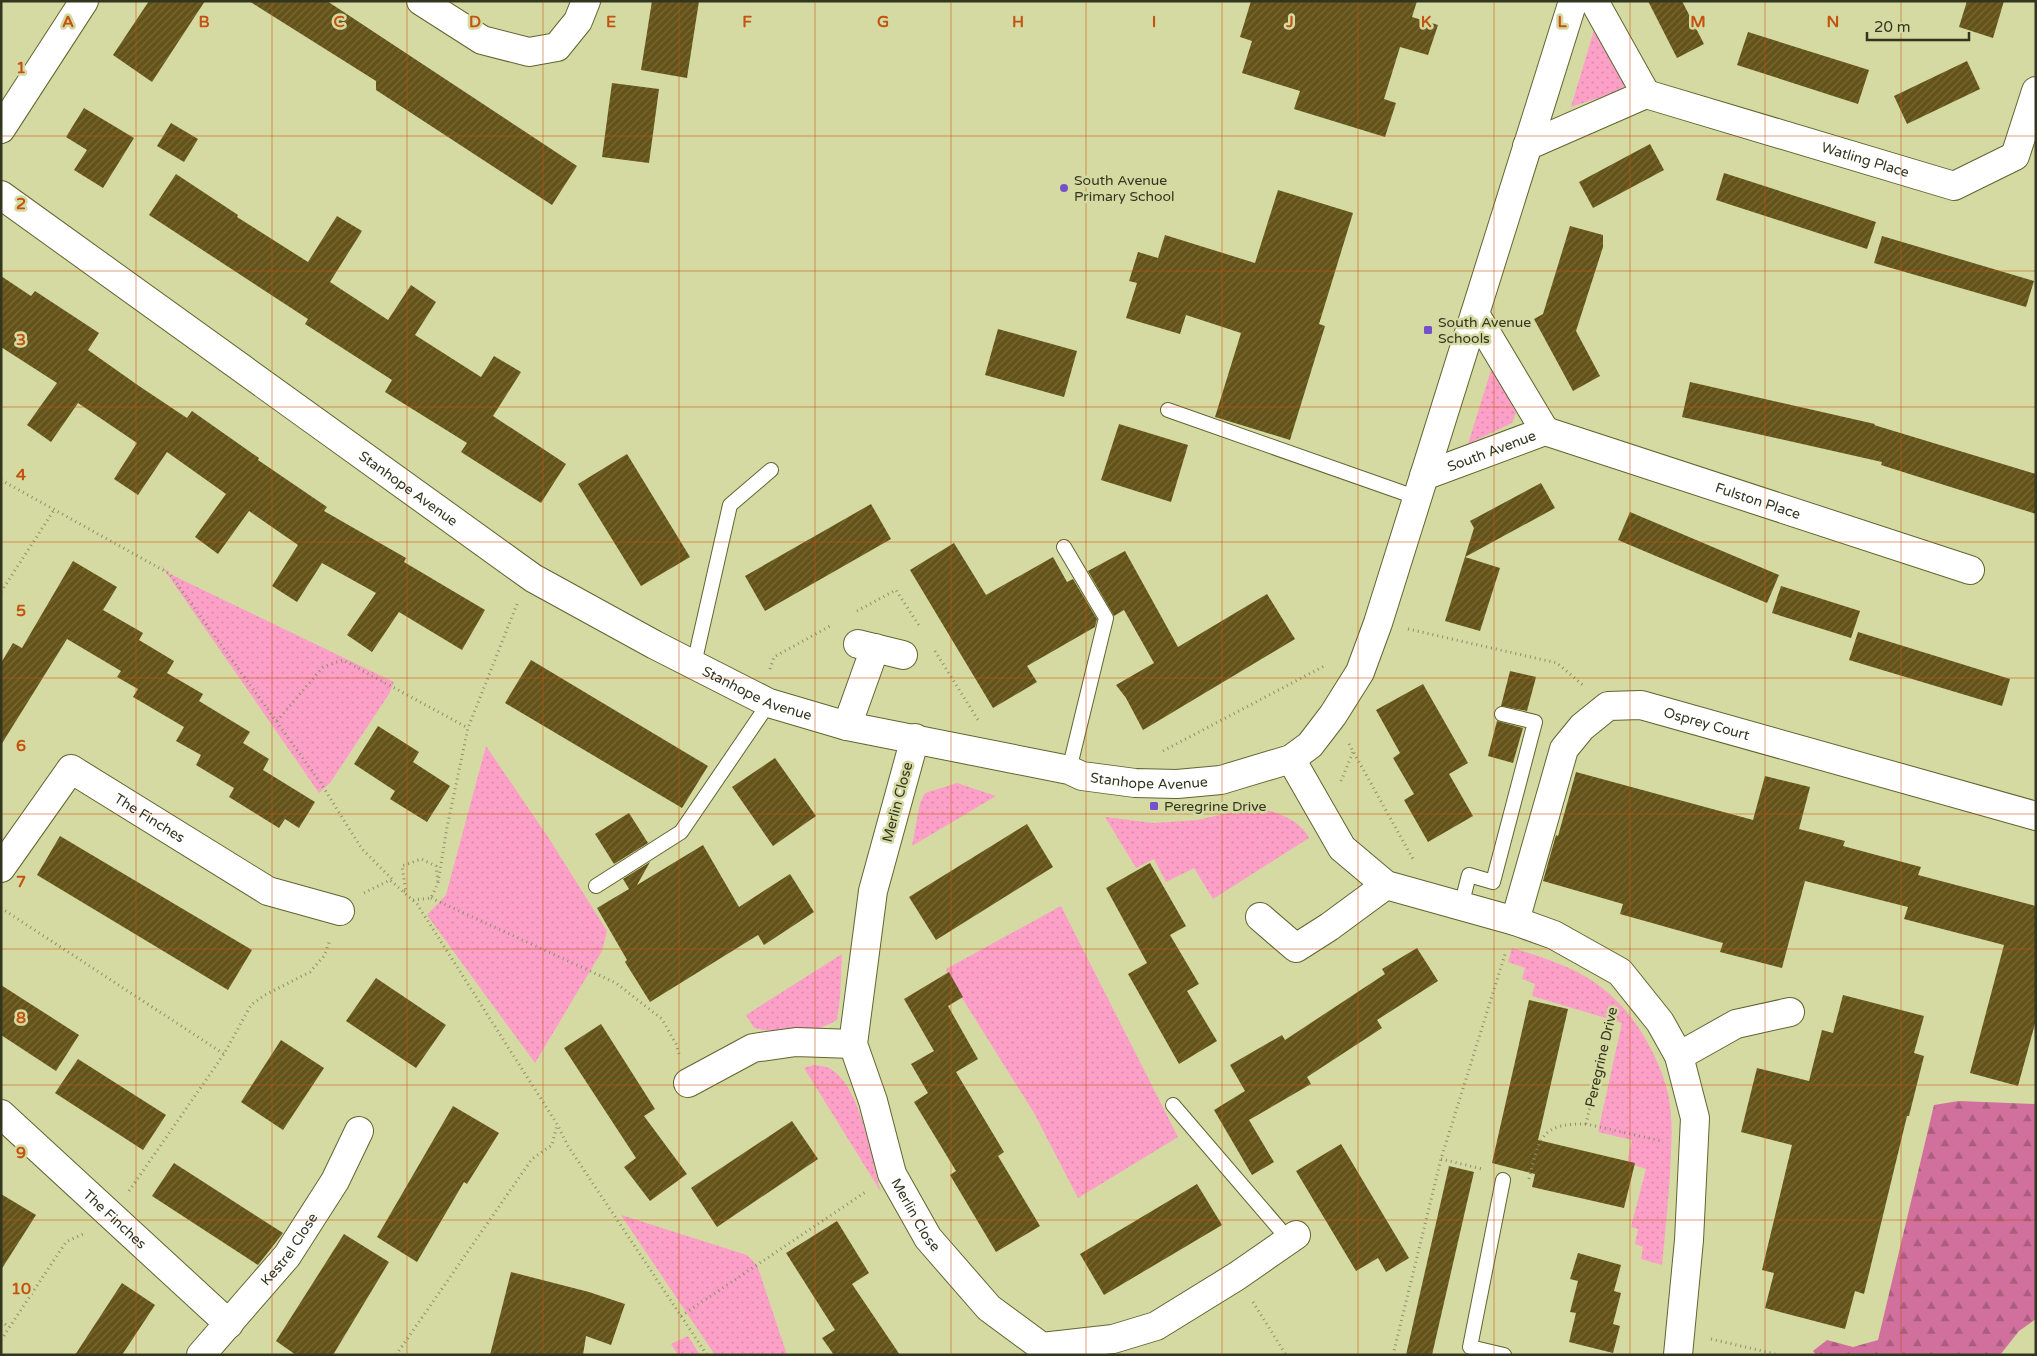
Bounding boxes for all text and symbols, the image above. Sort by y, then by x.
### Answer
scale bar [1867,10,1970,42]
text: A [62,12,74,32]
text: B [198,12,210,32]
text: C [333,12,345,32]
text: D [469,12,481,32]
text: E [606,12,616,32]
text: F [742,12,752,32]
text: G [877,12,889,32]
text: H [1012,12,1024,32]
text: I [1152,12,1156,32]
text: J [1285,12,1294,32]
text: K [1421,12,1432,32]
text: L [1557,12,1567,32]
text: M [1690,12,1706,32]
text: N [1827,12,1839,32]
text: 20 m [1874,18,1911,36]
text: 1 [16,58,26,78]
street label: Watling Place [1819,139,1911,181]
place label: South Avenue Primary School [1074,172,1175,205]
marker: South Avenue Primary School [1058,182,1070,194]
text: 2 [16,194,26,214]
place label: South Avenue Schools [1438,314,1531,347]
marker: South Avenue Schools [1422,324,1434,336]
text: 3 [16,330,26,350]
street label: South Avenue [1445,427,1538,476]
street label: Stanhope Avenue [355,447,461,530]
text: 4 [16,465,26,485]
street label: Fulston Place [1713,479,1803,523]
text: 5 [16,601,26,621]
street label: Stanhope Avenue [699,663,814,724]
street label: Osprey Court [1662,704,1752,744]
text: 6 [16,736,26,756]
street label: Merlin Close [879,760,916,844]
street label: Stanhope Avenue [1089,769,1209,793]
street label: The Finches [111,790,188,847]
place label: Peregrine Drive [1164,798,1267,815]
marker: Peregrine Drive [1148,800,1160,812]
text: 7 [16,872,26,892]
street label: Peregrine Drive [1582,1005,1621,1109]
text: 8 [16,1008,26,1028]
text: 9 [16,1143,26,1163]
street label: Merlin Close [887,1175,944,1255]
street label: The Finches [80,1186,150,1253]
street label: Kestrel Close [257,1210,321,1289]
text: 10 [11,1279,31,1299]

